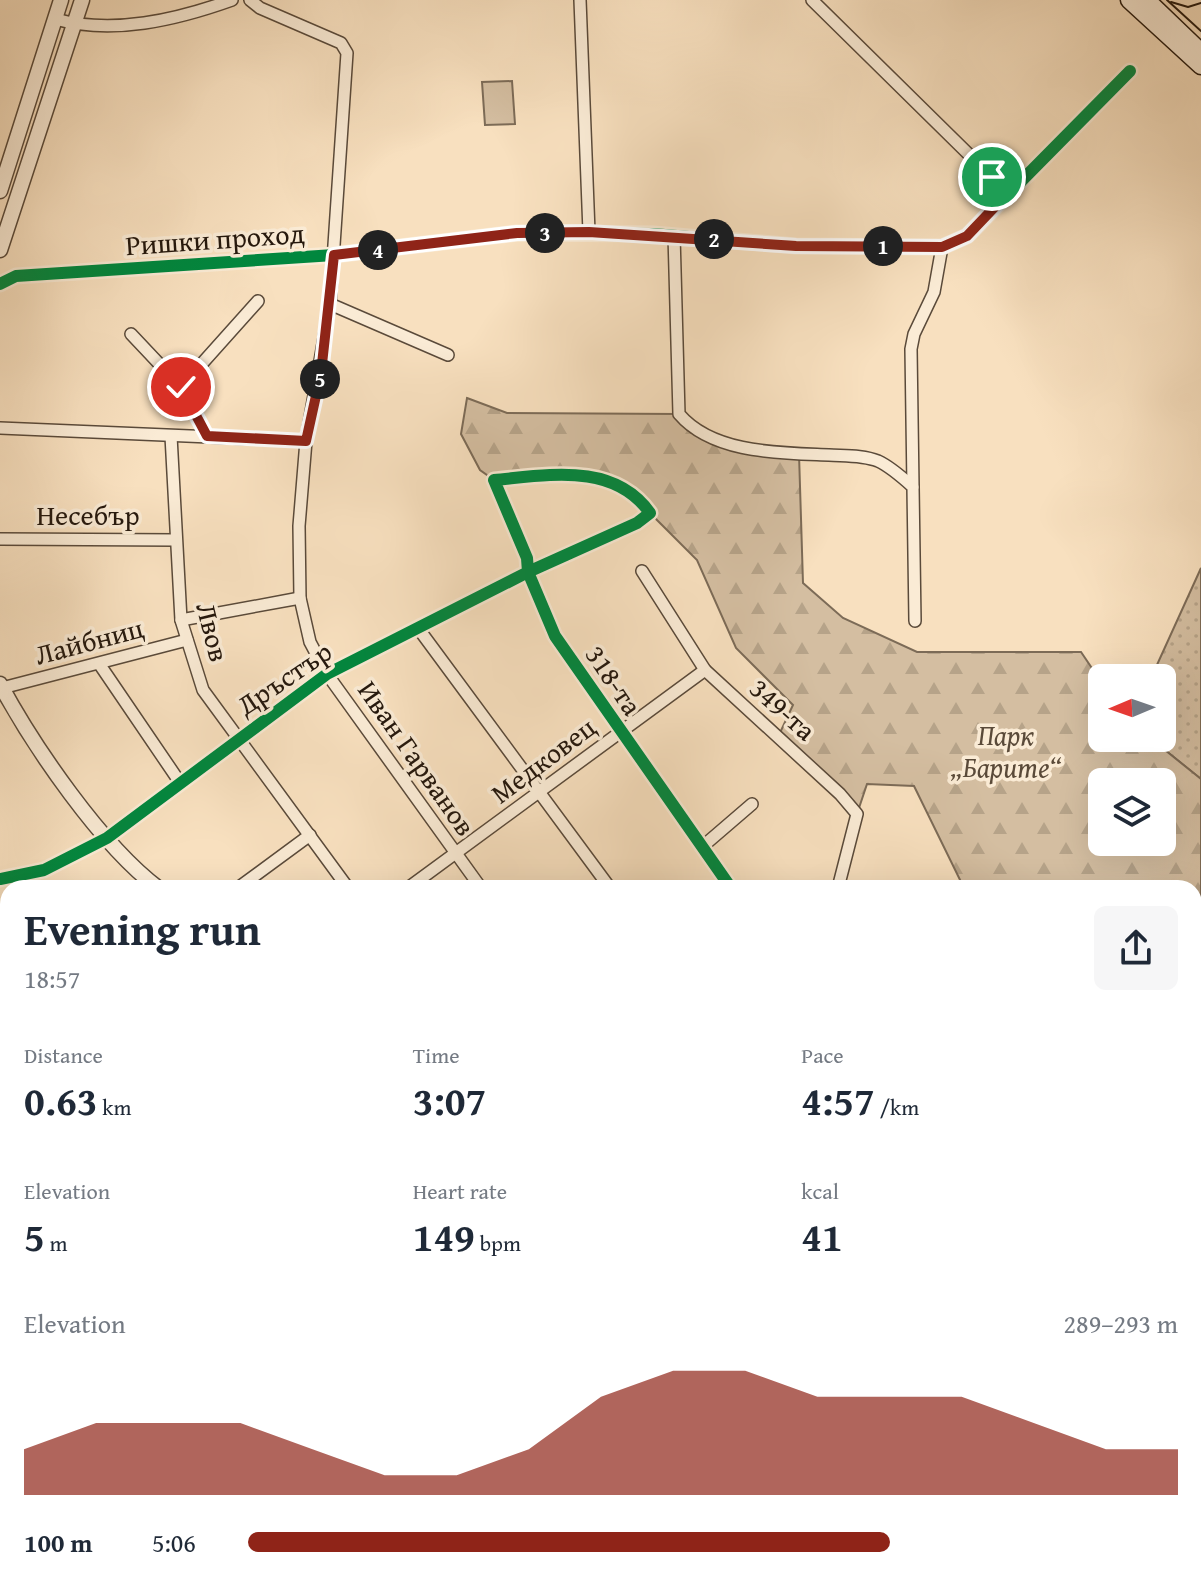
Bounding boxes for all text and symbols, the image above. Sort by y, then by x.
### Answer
pin [958,143,1026,211]
icon: arrive [970,155,1014,199]
street label: Ришки проход [124,212,306,265]
pin: 3 [525,213,565,253]
text: 3 [539,217,551,249]
pin: 2 [694,219,734,259]
text: 2 [708,223,720,255]
pin: 1 [863,226,903,266]
pin: 4 [358,230,398,270]
text: 1 [877,230,889,262]
text: 4 [372,234,384,266]
pin [147,353,215,421]
pin: 5 [300,359,340,399]
text: 5 [314,363,326,395]
icon: check [159,365,203,409]
street label: Несебър [36,494,140,535]
street label: Лвов [186,598,241,666]
street label: Лайбниц [30,606,148,675]
street label: Дръстър [227,631,340,725]
street label: 318-та [576,636,653,724]
north arrow [1088,664,1176,752]
map controls [1088,664,1176,856]
street label: 349-та [741,668,826,750]
street label: Иван Гарванов [349,672,486,844]
street label: Медковец [482,706,604,813]
park label: Парк „Барите“ [951,714,1061,787]
button: layers [1088,768,1176,856]
text: Evening run [24,897,261,961]
button: share [1094,906,1178,990]
text: 18:57 [24,959,80,998]
text: Distance [24,1039,103,1071]
text: Time [413,1039,459,1071]
text: Pace [801,1039,844,1071]
text: 0.63 [24,1071,97,1130]
text: 3:07 [413,1071,486,1130]
text: 4:57 [801,1071,875,1130]
text: km [97,1091,131,1123]
text: /km [875,1091,919,1123]
text: Elevation [24,1175,110,1207]
text: Heart rate [413,1175,507,1207]
text: kcal [801,1175,839,1207]
text: 5 [24,1207,45,1266]
text: 149 [413,1207,475,1266]
text: 41 [801,1207,843,1266]
text: m [45,1227,68,1259]
text: bpm [475,1227,521,1259]
text: Elevation [24,1304,126,1343]
text: 289–293 m [1064,1304,1178,1343]
text: 100 m [24,1523,92,1562]
text: 5:06 [152,1523,196,1562]

